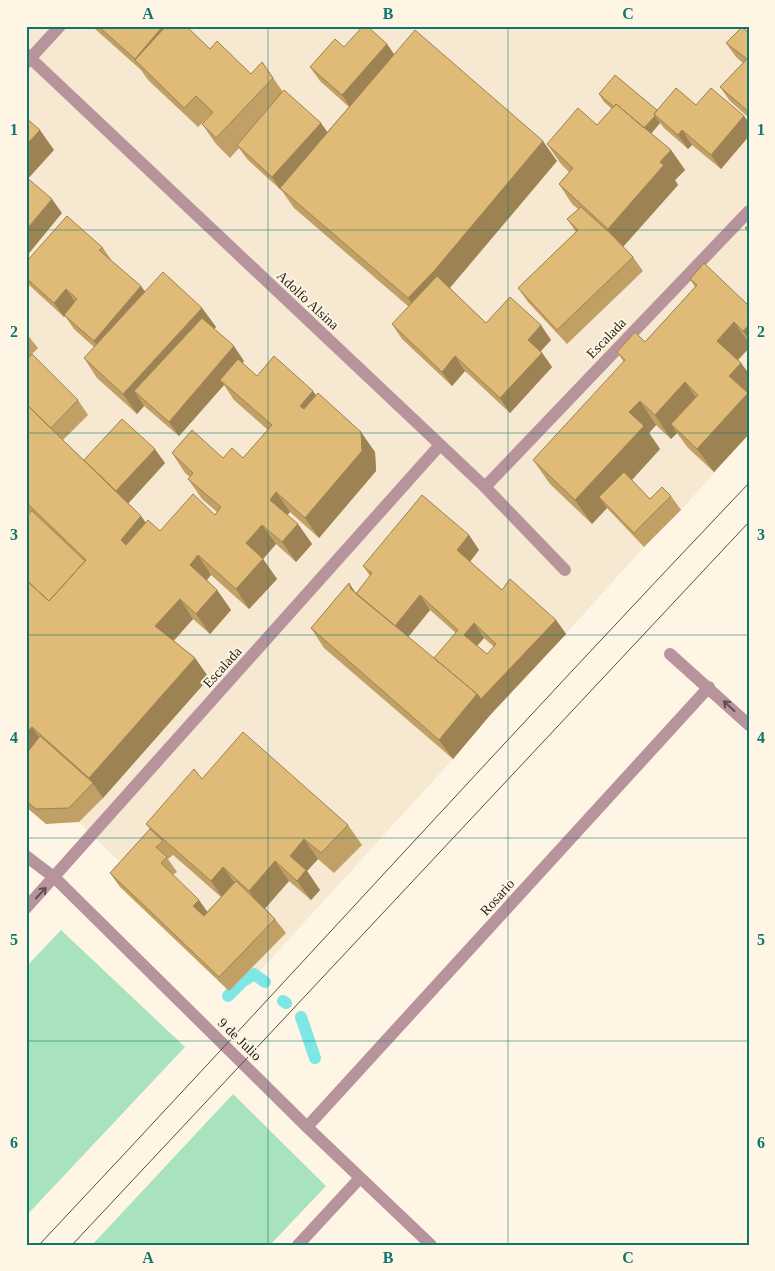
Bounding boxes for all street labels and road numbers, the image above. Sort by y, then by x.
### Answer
street label: Adolfo Alsina [274,268,342,333]
street label: Escalada [584,315,630,361]
street label: Escalada [200,643,245,691]
street label: Rosario [477,876,518,919]
street label: 9 de Julio [215,1015,264,1064]

